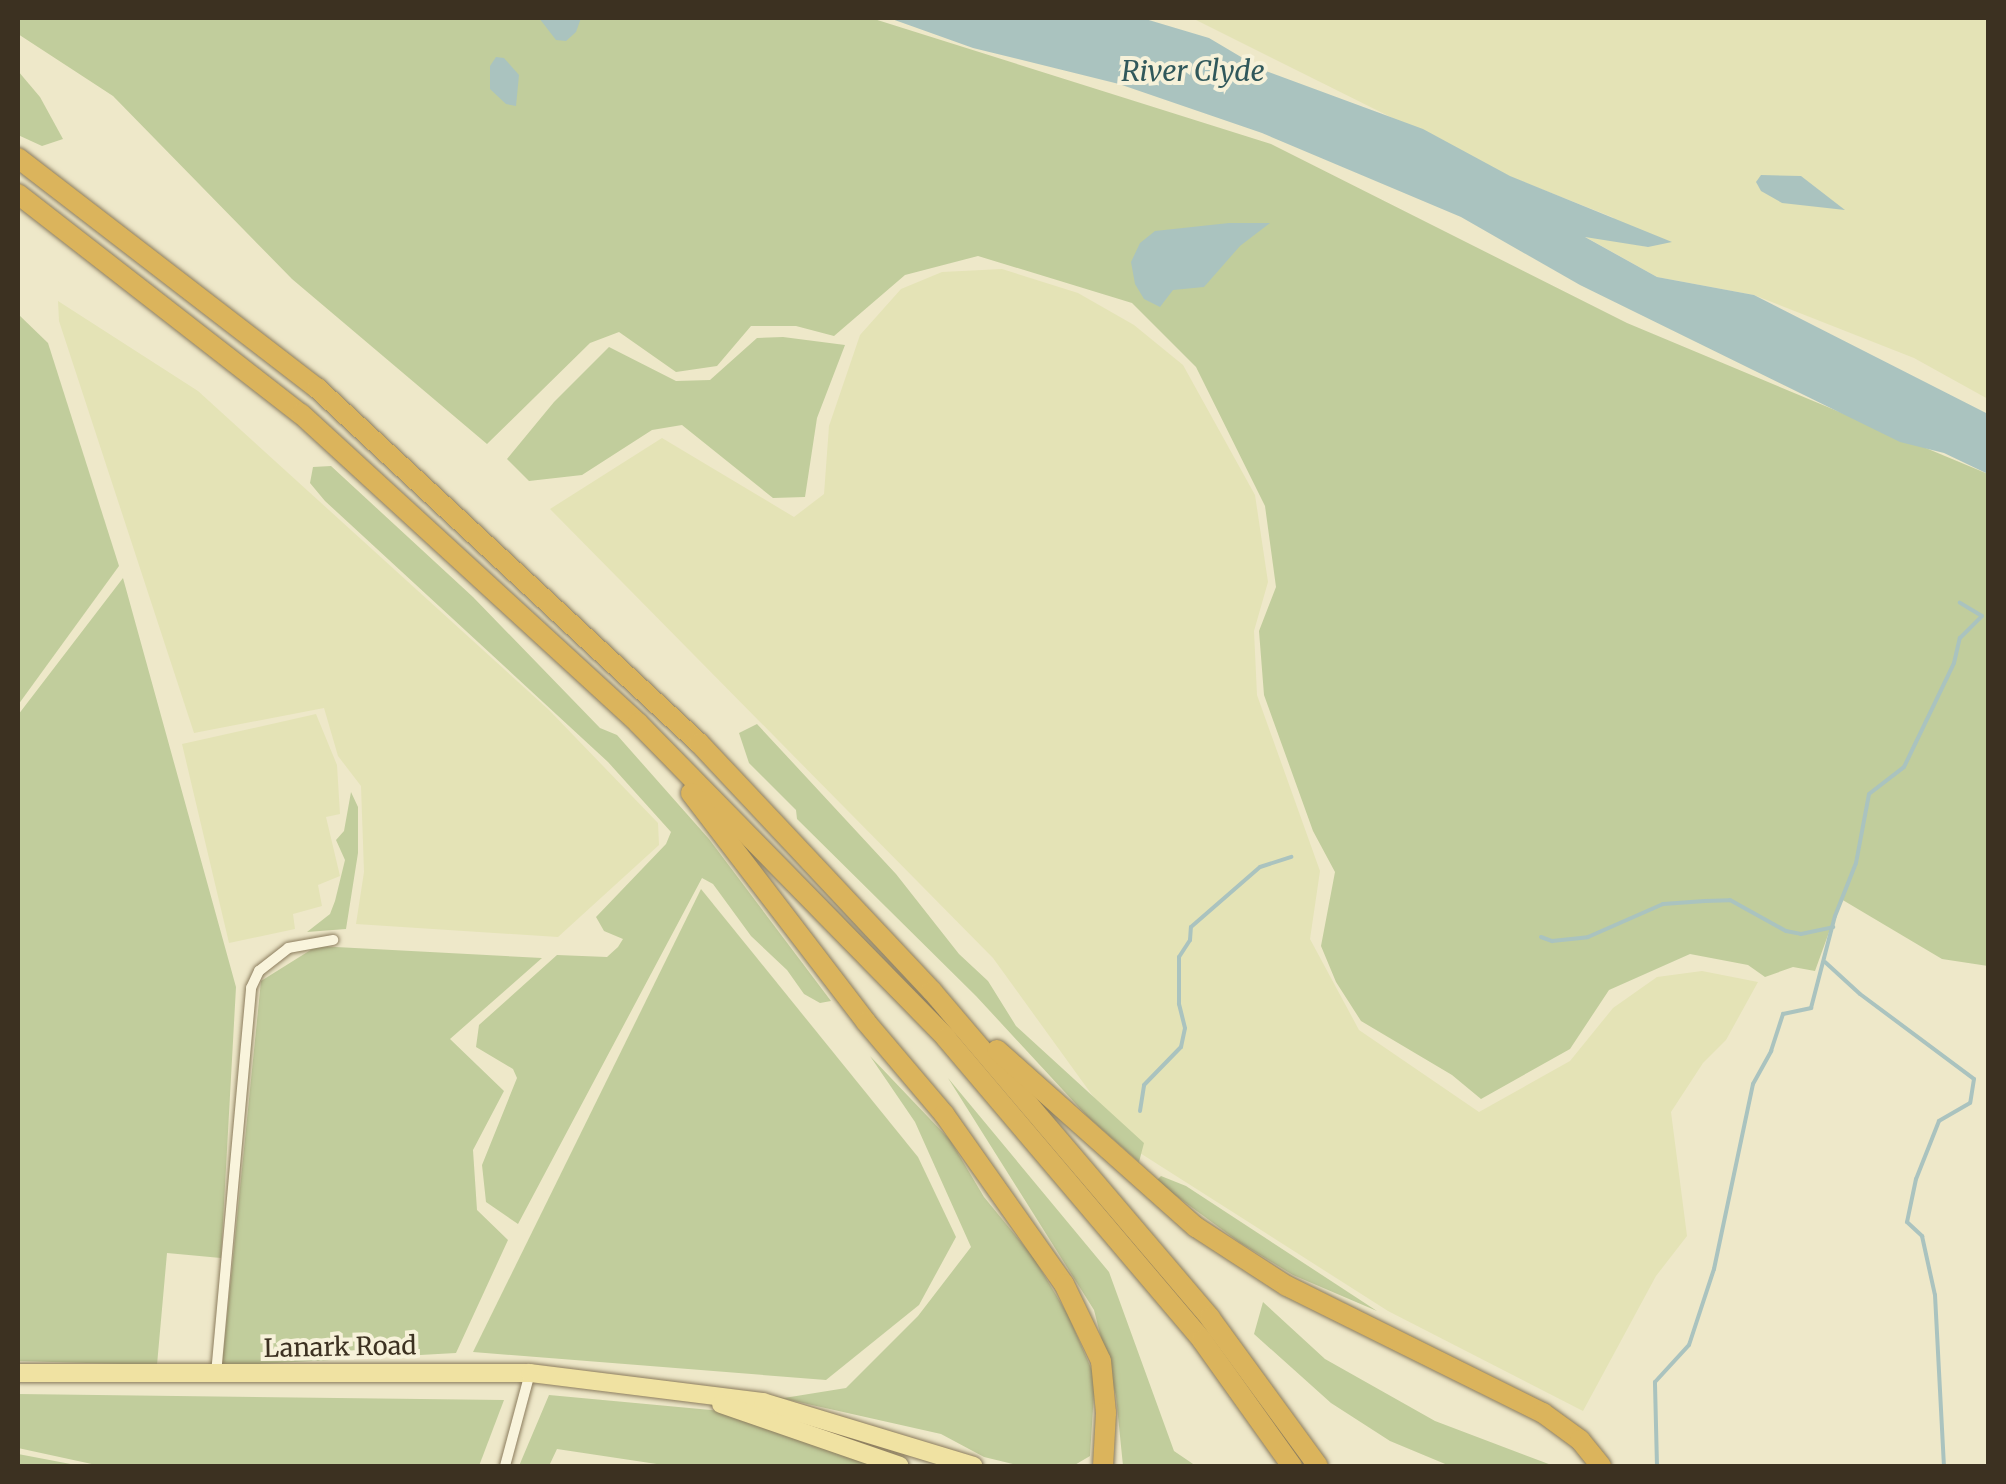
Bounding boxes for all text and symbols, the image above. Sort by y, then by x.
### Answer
water label: River Clyde [1121,54,1265,88]
street label: Lanark Road [263,1331,417,1363]

